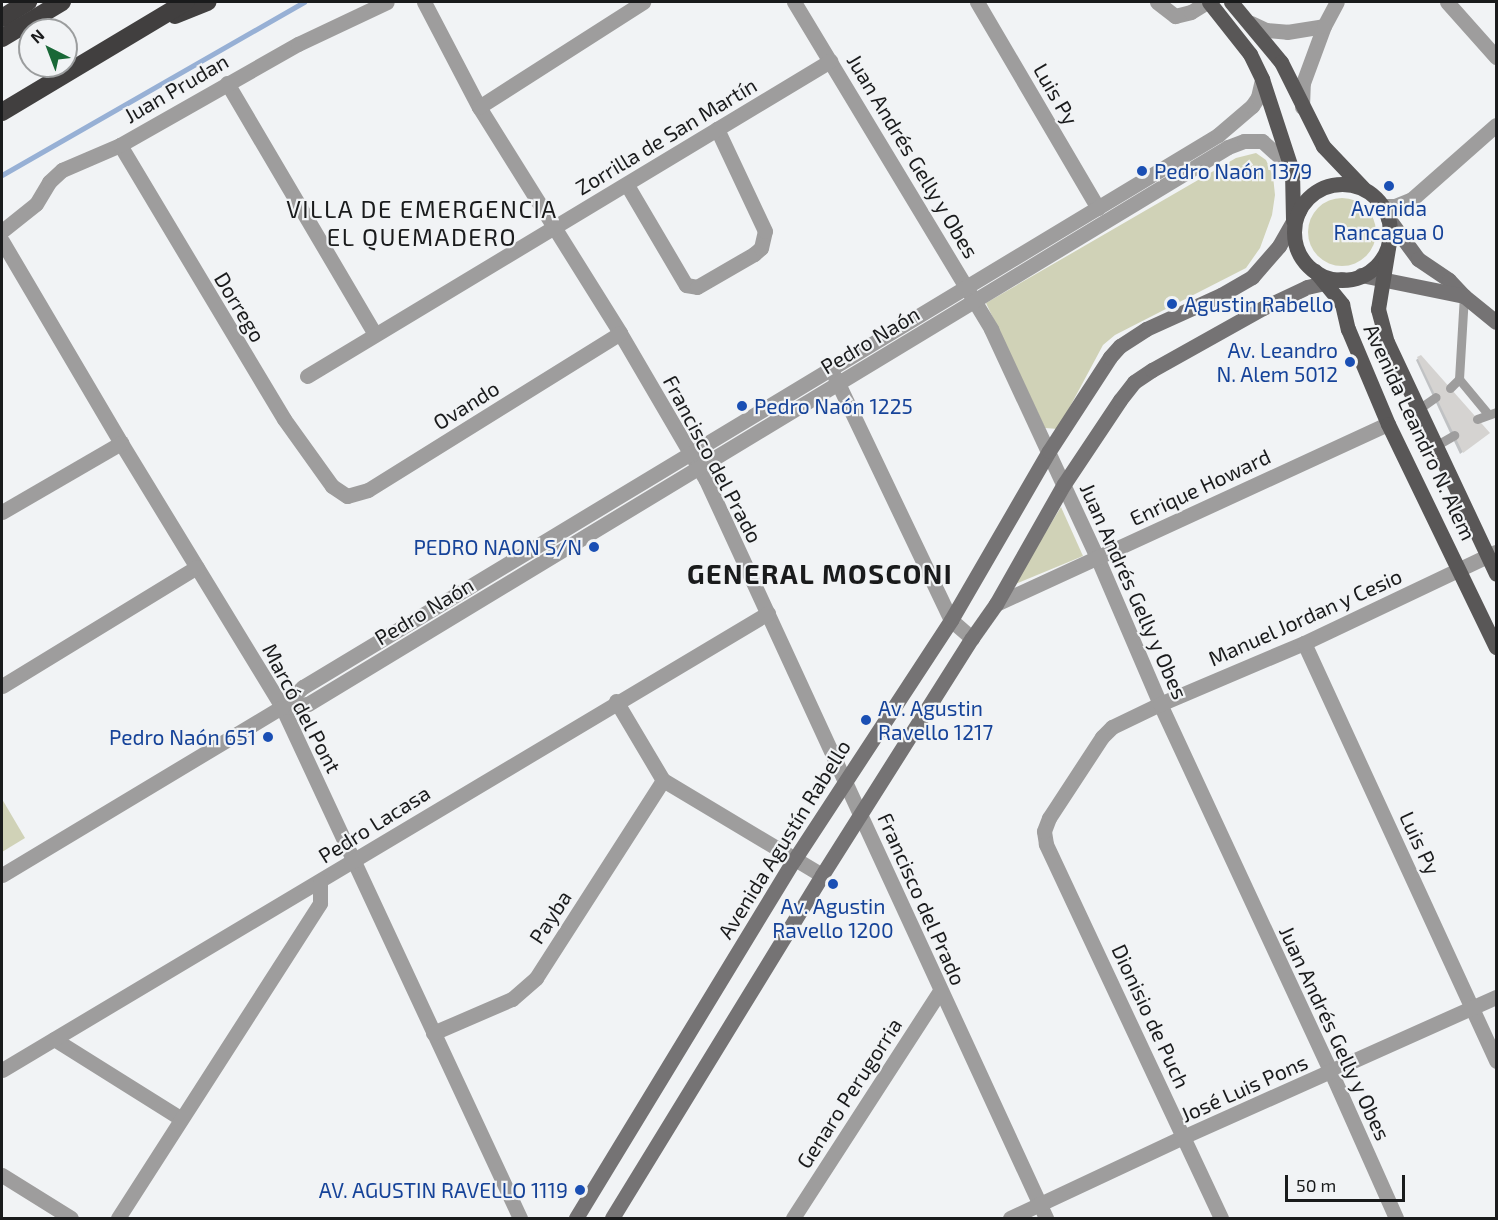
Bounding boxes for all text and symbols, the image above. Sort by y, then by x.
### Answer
north arrow [18,18,78,78]
text: N [26,25,48,47]
street label: Juan Prudan [119,48,233,128]
street label: Juan Andrés Gelly y Obes [842,49,984,263]
street label: Luis Py [1028,59,1084,129]
street label: Zorrilla de San Martín [571,72,761,200]
place label: Pedro Naón 1379 [1154,158,1312,184]
marker: Pedro Naón 1379 [1135,164,1149,178]
marker: Avenida Rancagua 0 [1382,179,1396,193]
district label: VILLA DE EMERGENCIA EL QUEMADERO [286,195,558,251]
place label: Avenida Rancagua 0 [1333,195,1445,245]
street label: Dorrego [209,267,271,347]
place label: Agustin Rabello [1184,291,1334,317]
marker: Agustin Rabello [1165,297,1179,311]
street label: Pedro Naón [816,301,924,379]
street label: Avenida Leandro N. Alem [1359,320,1481,544]
place label: Av. Leandro N. Alem 5012 [1216,337,1338,387]
marker: Av. Leandro N. Alem 5012 [1343,355,1357,369]
street label: Francisco del Prado [658,371,768,547]
street label: Ovando [428,375,504,435]
place label: Pedro Naón 1225 [754,393,913,419]
marker: Pedro Naón 1225 [735,399,749,413]
street label: Enrique Howard [1126,443,1274,531]
street label: Juan Andrés Gelly y Obes [1075,478,1193,704]
place label: PEDRO NAON S/N [413,534,582,560]
marker: PEDRO NAON S/N [587,540,601,554]
district label: GENERAL MOSCONI [687,558,953,590]
street label: Manuel Jordan y Cesio [1204,563,1406,671]
street label: Pedro Naón [370,572,478,650]
street label: Marcó del Pont [257,639,347,777]
place label: Av. Agustin Ravello 1217 [878,695,993,745]
marker: Av. Agustin Ravello 1217 [859,713,873,727]
place label: Pedro Naón 651 [109,724,256,750]
marker: Pedro Naón 651 [261,730,275,744]
street label: Avenida Agustín Rabello [712,735,856,943]
street label: Pedro Lacasa [314,780,434,868]
street label: Luis Py [1394,807,1446,879]
street label: Francisco del Prado [873,809,971,989]
marker: Av. Agustin Ravello 1200 [826,877,840,891]
street label: Payba [524,886,576,948]
place label: Av. Agustin Ravello 1200 [772,893,894,943]
street label: Juan Andrés Gelly y Obes [1274,921,1396,1145]
street label: Dionisio de Puch [1107,940,1195,1092]
street label: Genaro Perugorria [791,1013,907,1173]
street label: José Luis Pons [1177,1049,1311,1127]
scale bar [1288,1163,1408,1201]
text: 50 m [1296,1174,1336,1196]
place label: AV. AGUSTIN RAVELLO 1119 [318,1177,568,1203]
marker: AV. AGUSTIN RAVELLO 1119 [573,1183,587,1197]

